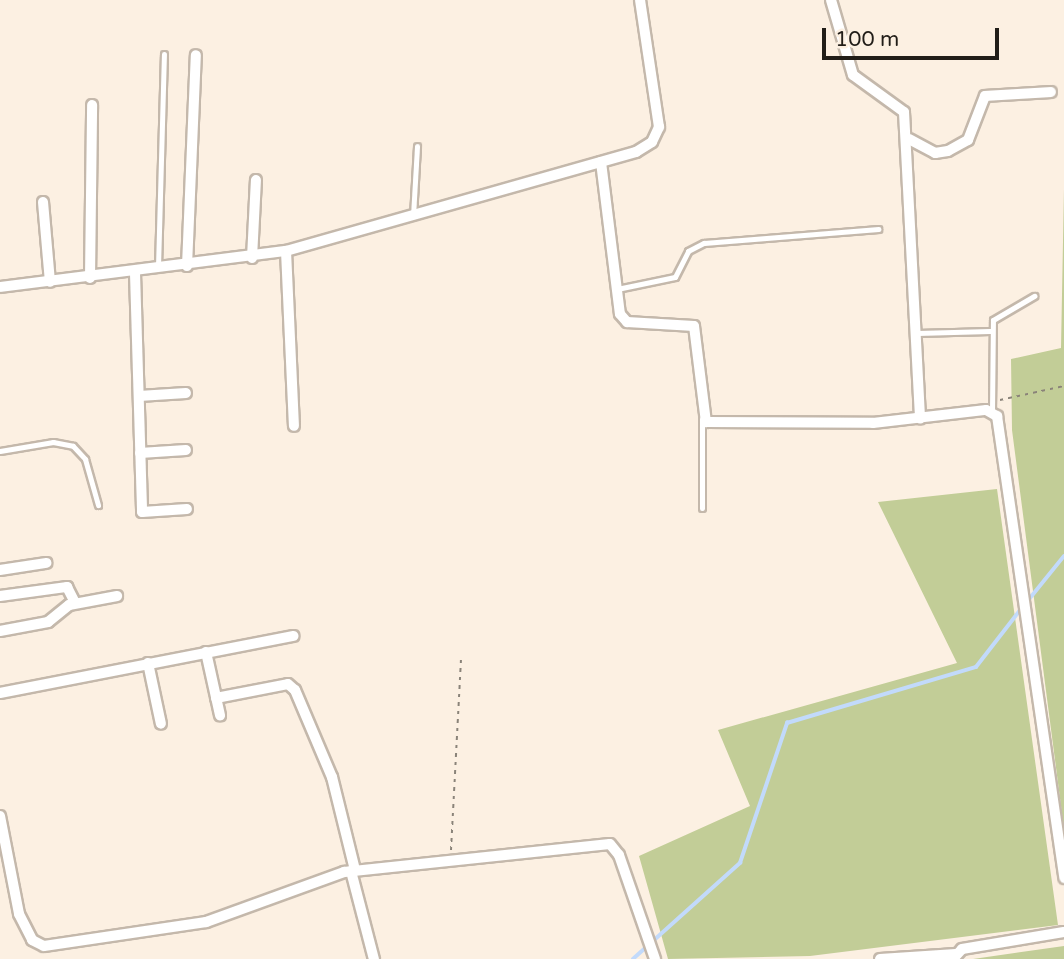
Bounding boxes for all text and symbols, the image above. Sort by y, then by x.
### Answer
scale bar [826,14,1003,58]
text: 100 m [835,27,899,52]

